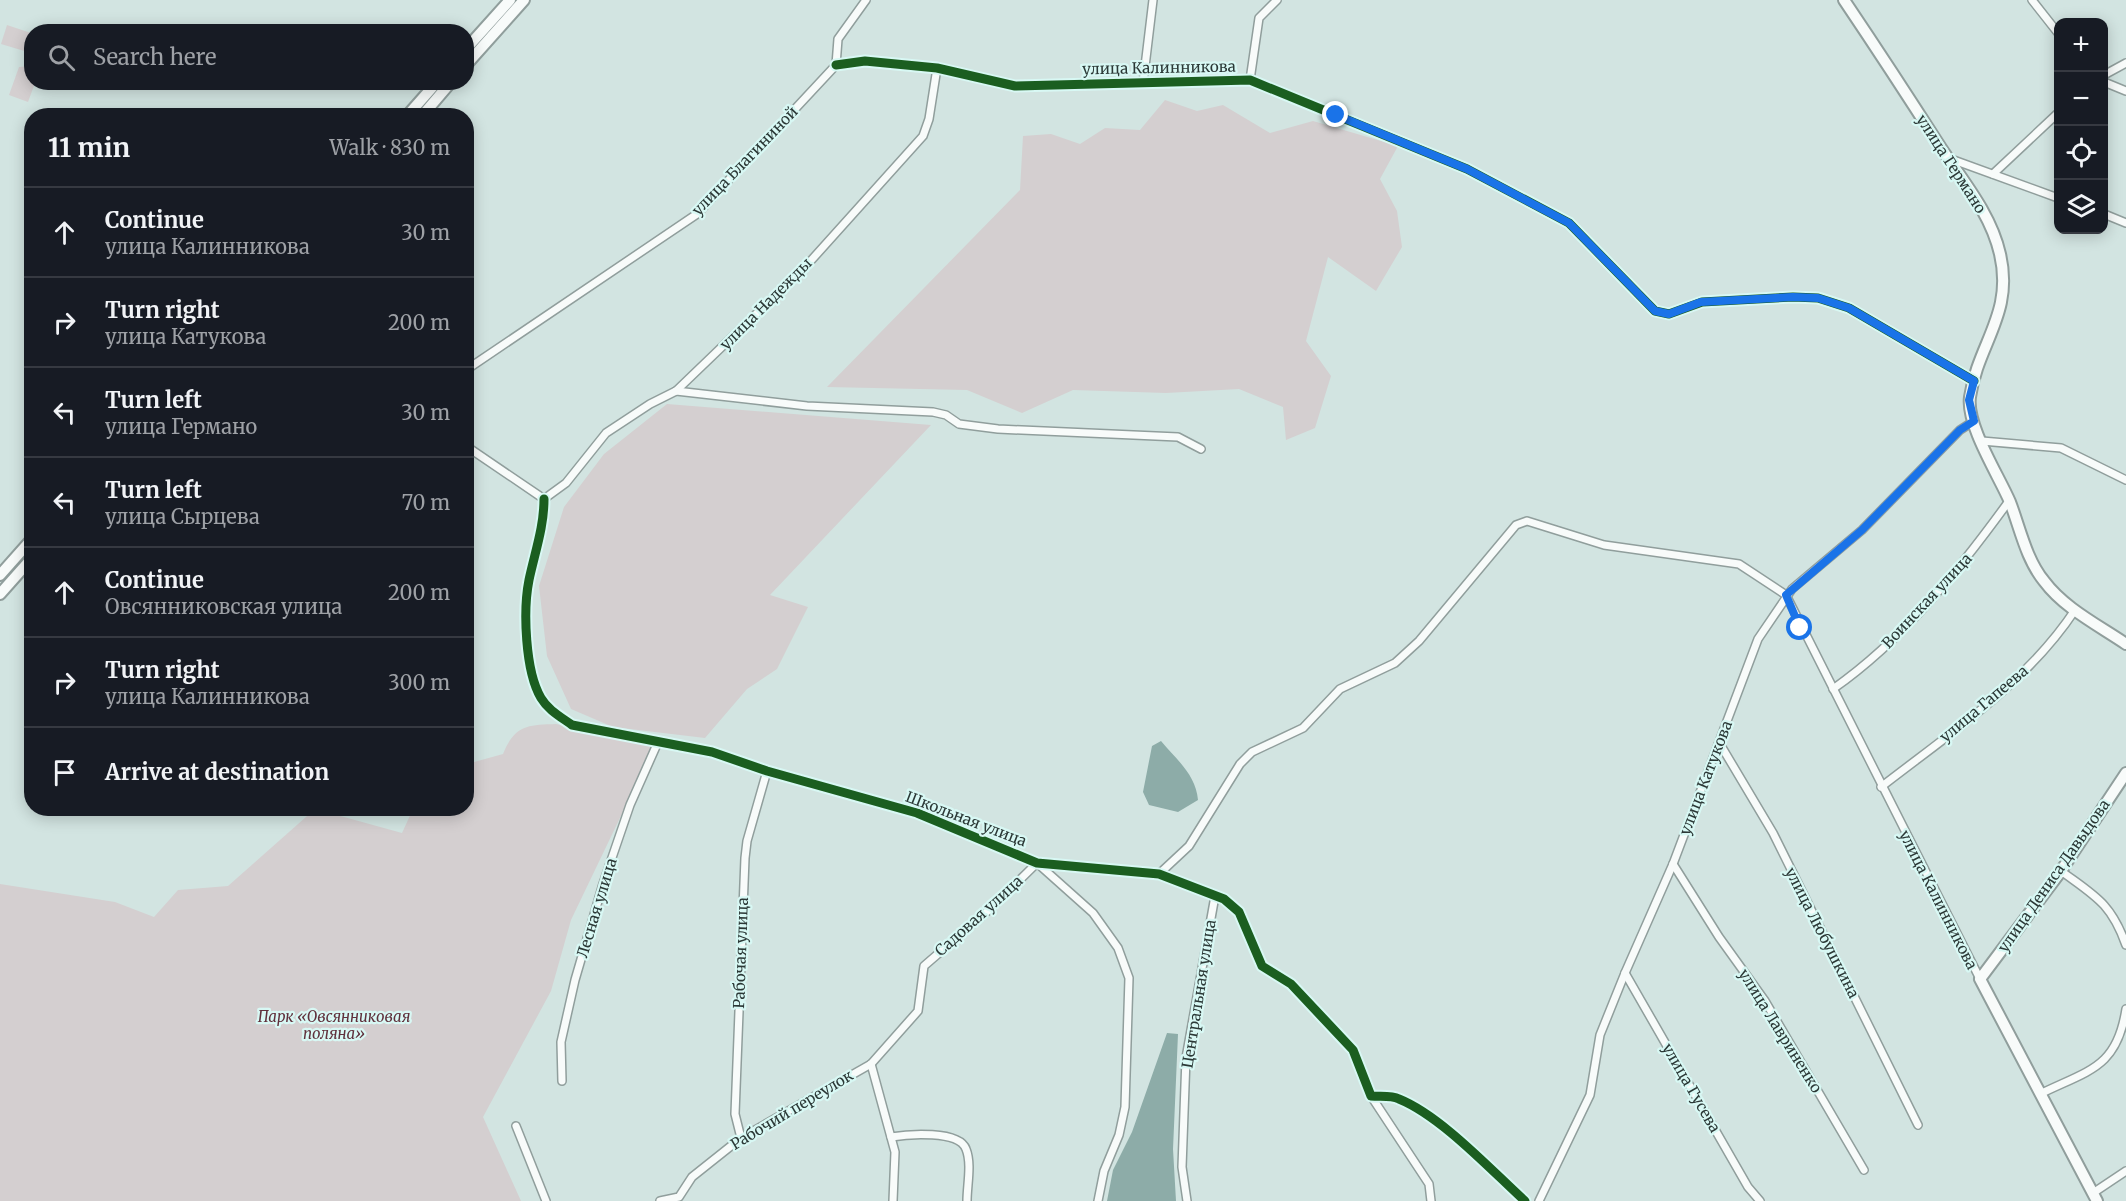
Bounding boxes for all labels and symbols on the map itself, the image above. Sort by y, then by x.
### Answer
street label: улица Калинникова [1082,57,1236,78]
route end [1322,101,1348,127]
street label: улица Благининой [688,102,802,219]
street label: улица Германо [1912,111,1991,217]
street label: улица Надежды [716,254,816,354]
street label: Воинская улица [1878,549,1976,652]
route start [1786,614,1812,640]
street label: улица Гапеева [1936,661,2032,746]
street label: улица Катукова [1675,718,1736,838]
street label: Школьная улица [903,787,1029,850]
street label: улица Дениса Давыдова [1993,796,2114,956]
street label: улица Калинникова [1895,827,1982,973]
street label: Лесная улица [572,856,621,960]
street label: улица Любушкина [1781,864,1864,1001]
street label: Садовая улица [931,871,1027,960]
street label: Рабочая улица [729,897,752,1009]
street label: Центральная улица [1177,918,1220,1070]
street label: улица Лавриненко [1735,965,1826,1096]
park label: Парк «Овсянниковая поляна» [258,1007,410,1043]
street label: улица Гусева [1658,1040,1725,1136]
street label: Рабочий переулок [727,1065,857,1154]

